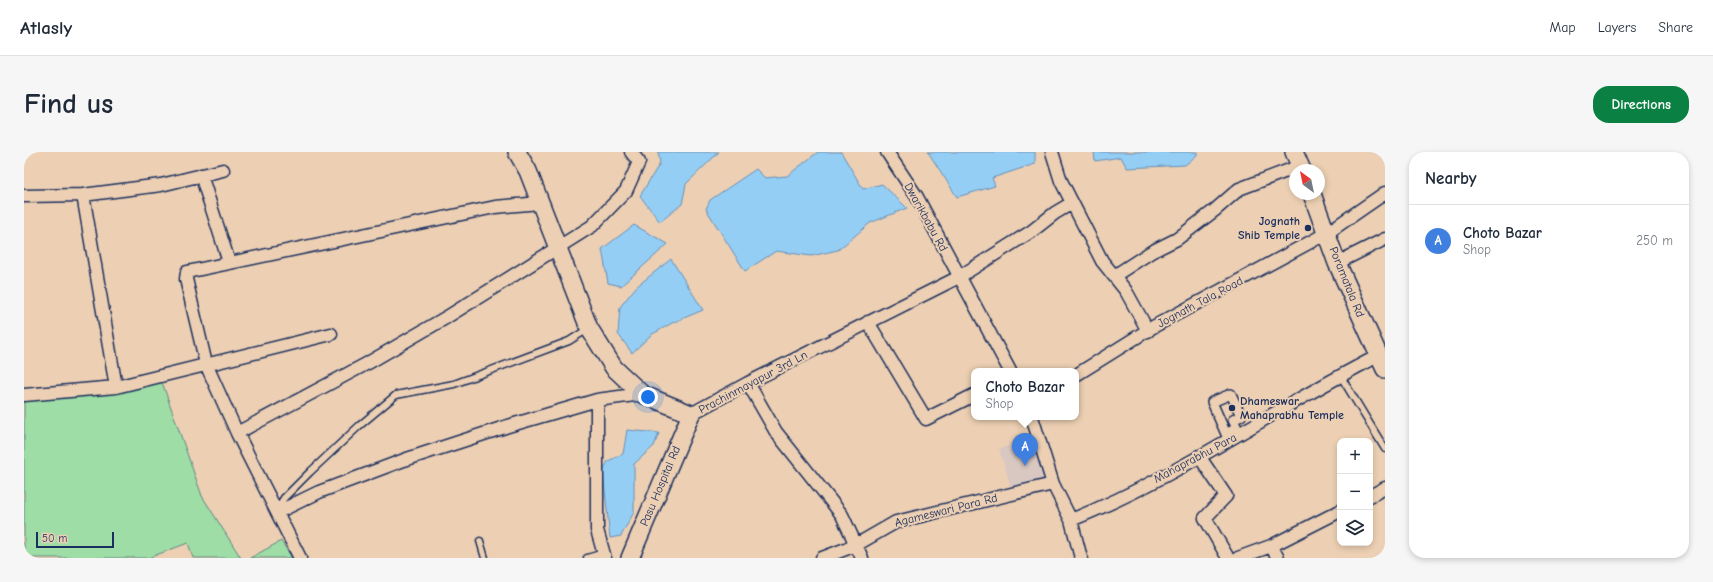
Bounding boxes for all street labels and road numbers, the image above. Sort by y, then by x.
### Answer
street label: Dwarikbabu Rd [901,180,951,254]
street label: Poramatala Rd [1326,245,1368,319]
street label: Jognath Tala Road [1155,274,1245,330]
street label: Prachinmayapur 3rd Ln [696,347,810,417]
street label: Mahaprabhu Para [1151,430,1239,486]
street label: Pasu Hospital Rd [637,444,683,528]
street label: Agameswari Para Rd [893,490,999,530]

